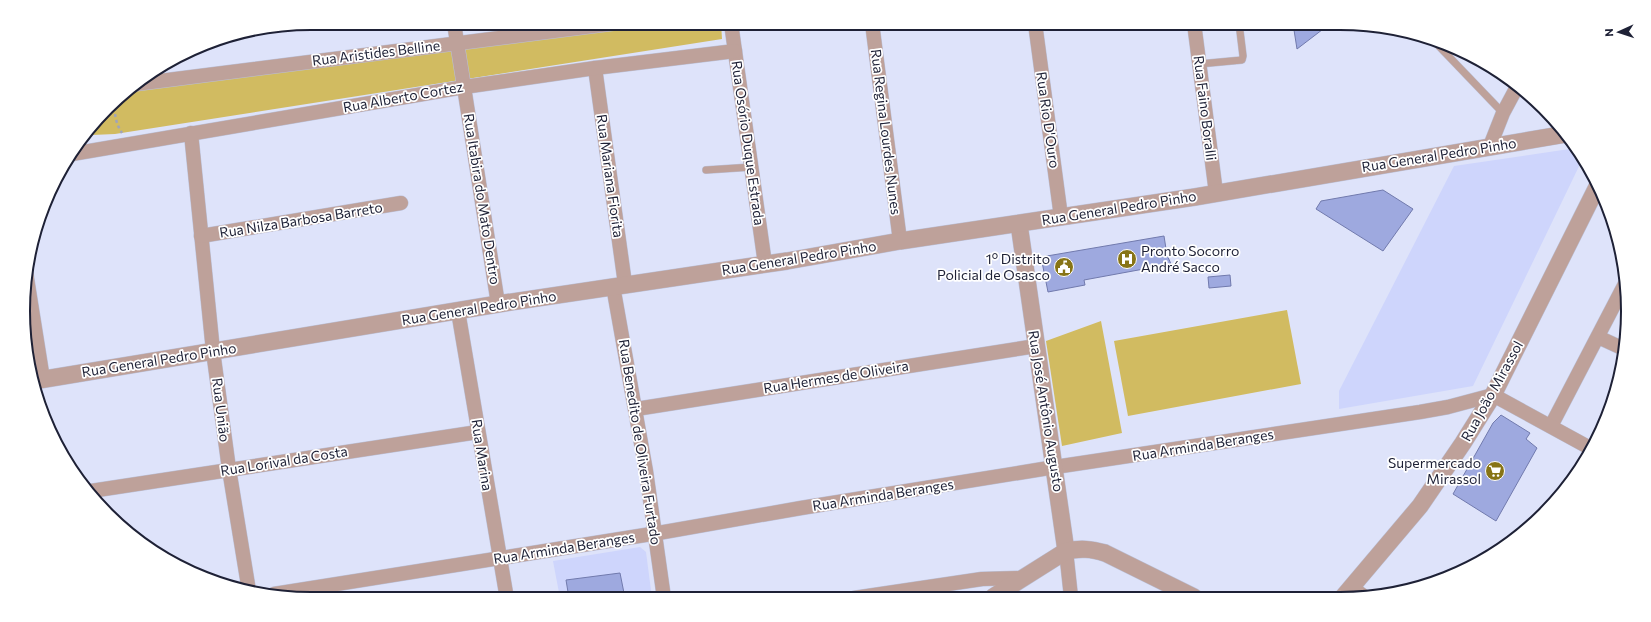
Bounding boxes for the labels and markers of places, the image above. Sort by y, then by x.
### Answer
place label: Pronto Socorro André Sacco [1141,242,1239,275]
hospital icon: Pronto Socorro André Sacco [1116,248,1138,270]
place label: 1º Distrito Policial de Osasco [937,250,1050,283]
public building icon: 1º Distrito Policial de Osasco [1053,256,1075,278]
place label: Supermercado Mirassol [1388,454,1481,487]
supermarket icon: Supermercado Mirassol [1484,460,1506,482]

